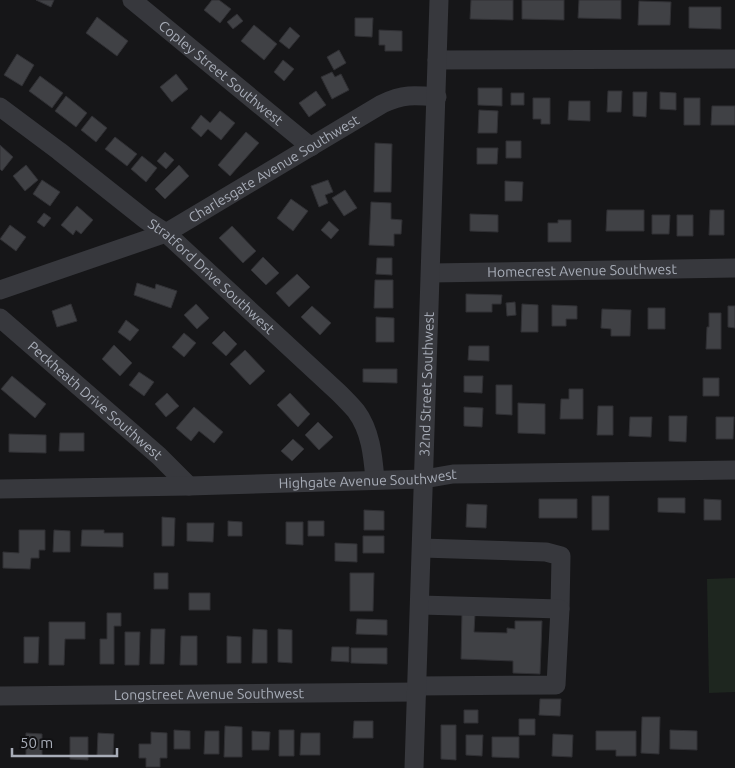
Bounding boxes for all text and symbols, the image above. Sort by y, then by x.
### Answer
street label: Copley Street Southwest [156,17,287,129]
street label: Charlesgate Avenue Southwest [186,111,362,226]
street label: Stratford Drive Southwest [145,215,278,338]
street label: Homecrest Avenue Southwest [487,261,677,280]
street label: 32nd Street Southwest [416,311,437,457]
street label: Peckheath Drive Southwest [25,338,166,464]
street label: Highgate Avenue Southwest [278,466,457,491]
street label: Longstreet Avenue Southwest [114,685,305,703]
scale bar [12,726,118,758]
text: 50 m [20,734,53,751]

